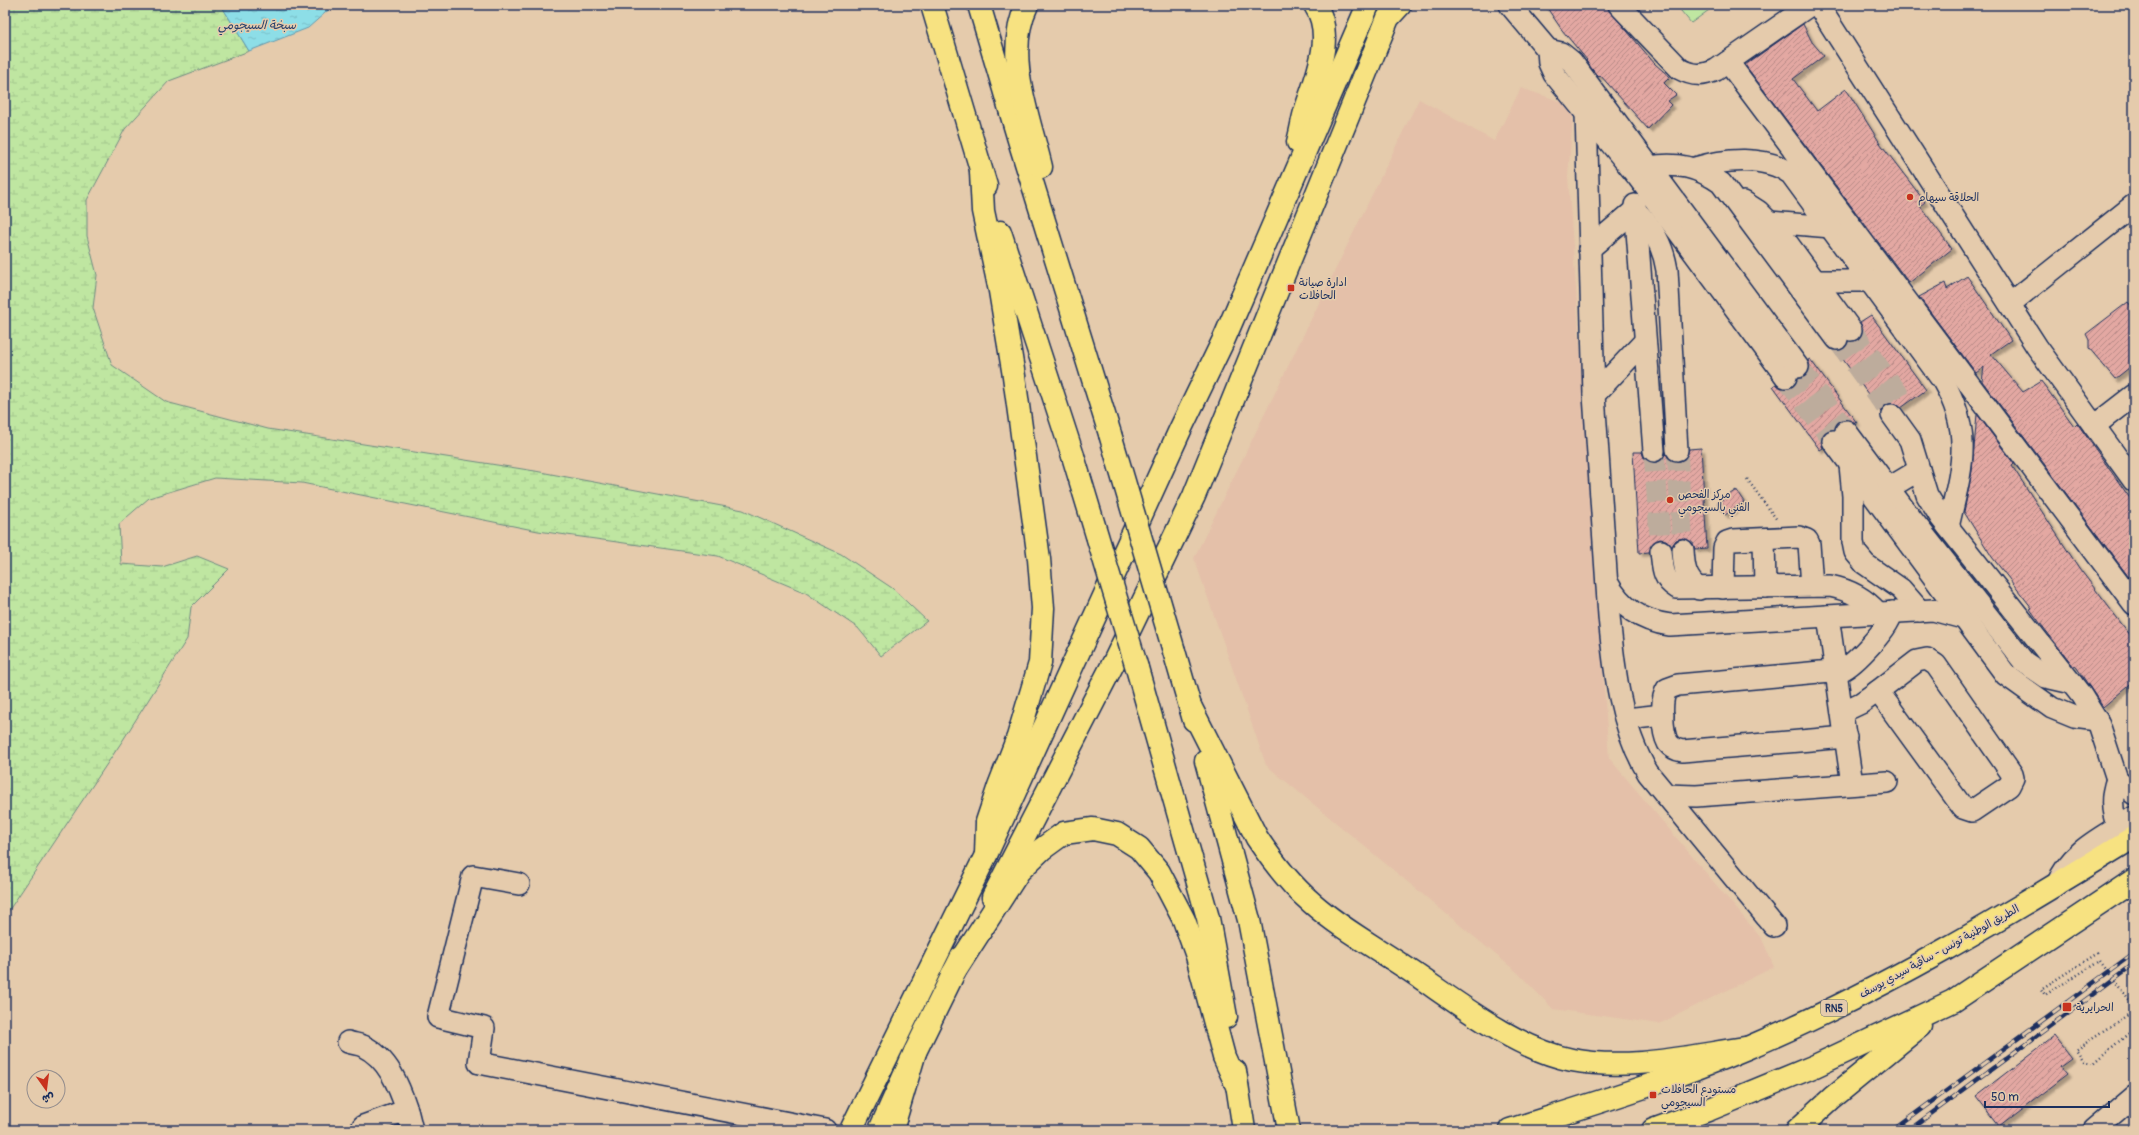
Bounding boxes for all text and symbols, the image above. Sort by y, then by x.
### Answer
water label: سبخة السيجومي [218,18,297,36]
place label: الحلاقة سيهام [1918,191,1979,206]
marker: الحلاقة سيهام [1905,192,1915,202]
place label: ادارة صيانة الحافلات [1299,276,1347,302]
marker: ادارة صيانة الحافلات [1286,283,1296,293]
place label: مركز الفحص الفني بالسيجومي [1678,488,1750,518]
marker: مركز الفحص الفني بالسيجومي [1665,495,1675,505]
street label: الطريق الوطنية تونس - ساقية سيدي يوسف [1857,902,2022,1003]
road number: RN5 [1821,1000,1847,1016]
marker: الحرايرية [2061,1001,2073,1013]
place label: الحرايرية [2076,1001,2114,1014]
north arrow [26,1069,66,1109]
place label: مستودع الحافلات السيجومي [1661,1083,1736,1113]
scale bar [1985,1083,2109,1109]
text: ش [41,1090,56,1106]
marker: مستودع الحافلات السيجومي [1648,1090,1658,1100]
text: 50 m [1991,1090,2019,1105]

